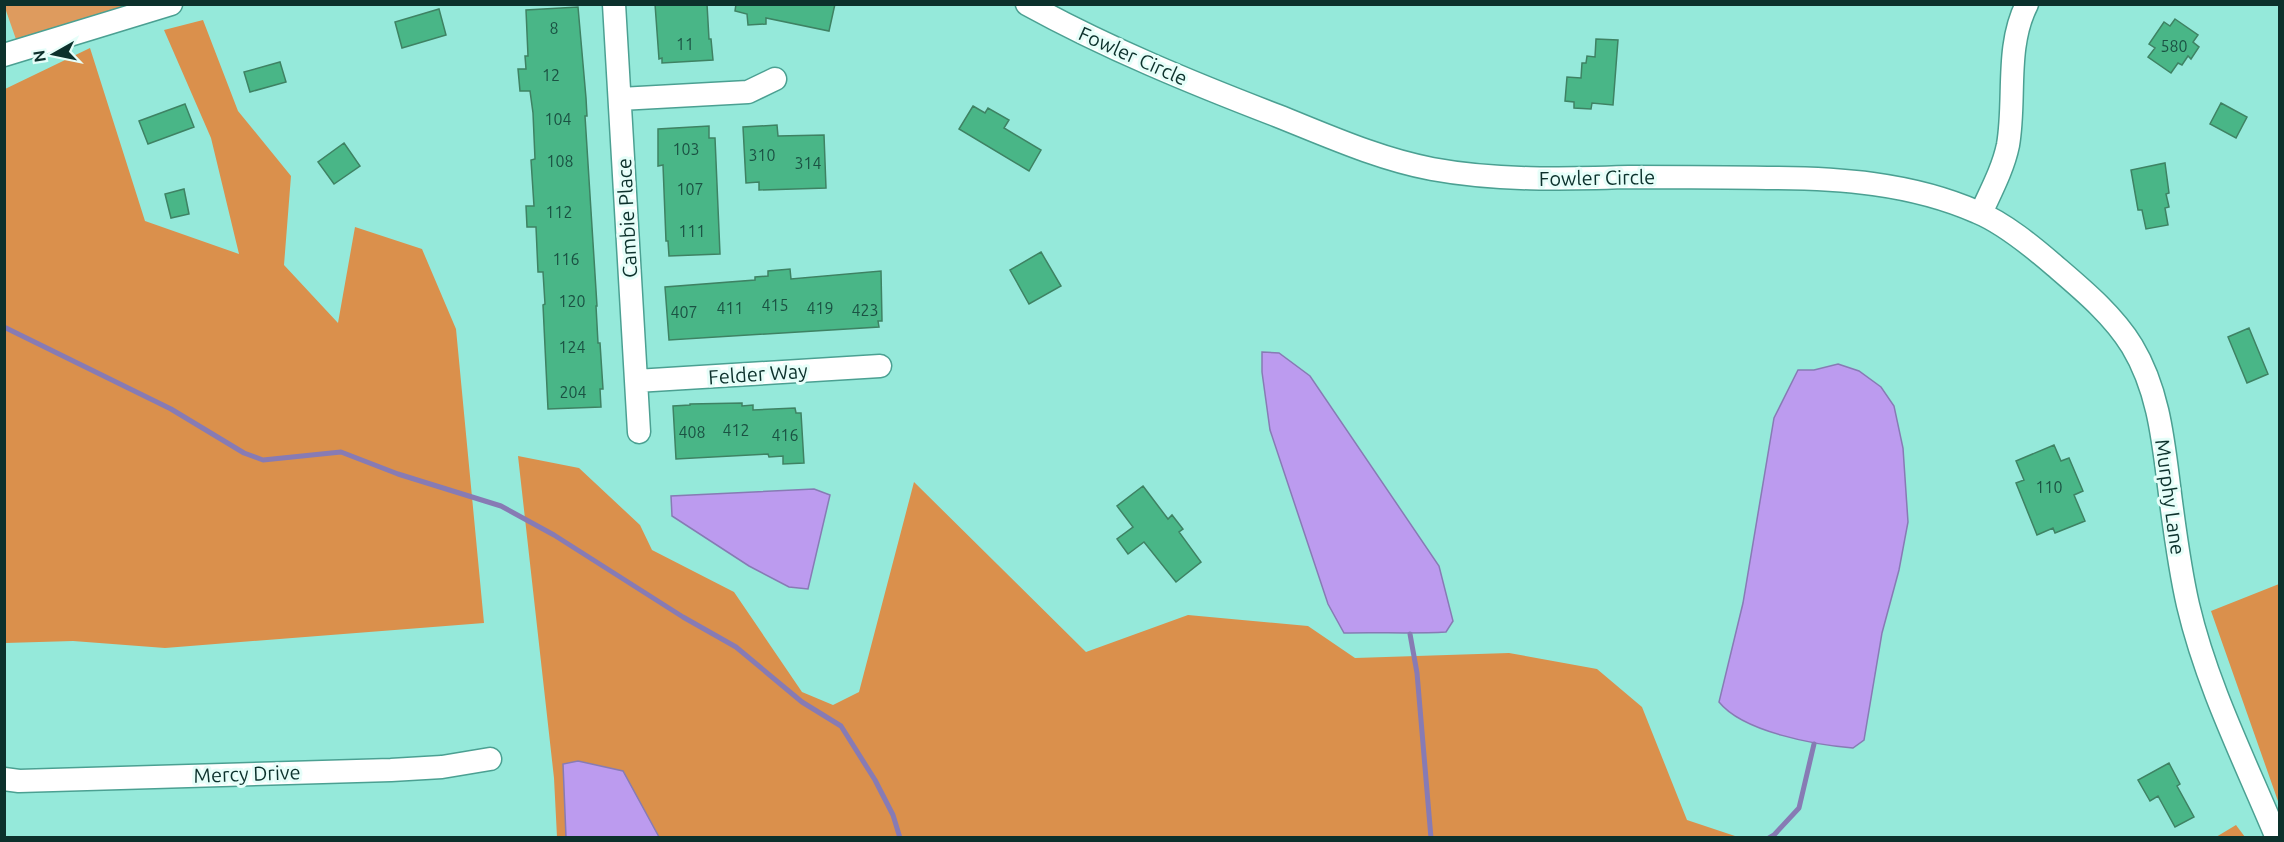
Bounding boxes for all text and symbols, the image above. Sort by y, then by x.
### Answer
house number: 8 [549,19,559,37]
street label: Fowler Circle [1075,21,1191,90]
north arrow [24,24,84,84]
house number: 11 [676,35,694,53]
house number: 580 [2160,37,2188,55]
text: N [29,49,49,64]
house number: 12 [542,66,560,84]
house number: 104 [544,110,572,128]
house number: 103 [672,140,700,158]
house number: 310 [748,146,776,164]
house number: 108 [546,152,574,170]
house number: 314 [794,154,822,172]
street label: Cambie Place [612,158,641,278]
street label: Fowler Circle [1539,165,1655,190]
house number: 107 [676,180,704,198]
house number: 112 [545,203,573,221]
house number: 111 [678,222,706,240]
house number: 116 [552,250,580,268]
house number: 120 [558,292,586,310]
house number: 415 [761,296,789,314]
house number: 411 [716,299,744,317]
house number: 419 [806,299,834,317]
house number: 423 [851,301,879,319]
house number: 407 [670,303,698,321]
house number: 124 [558,338,586,356]
street label: Felder Way [707,359,809,388]
house number: 204 [559,383,587,401]
house number: 412 [722,421,750,439]
house number: 408 [678,423,706,441]
house number: 416 [771,426,799,444]
street label: Murphy Lane [2151,438,2190,556]
house number: 110 [2035,478,2063,496]
street label: Mercy Drive [193,760,301,787]

